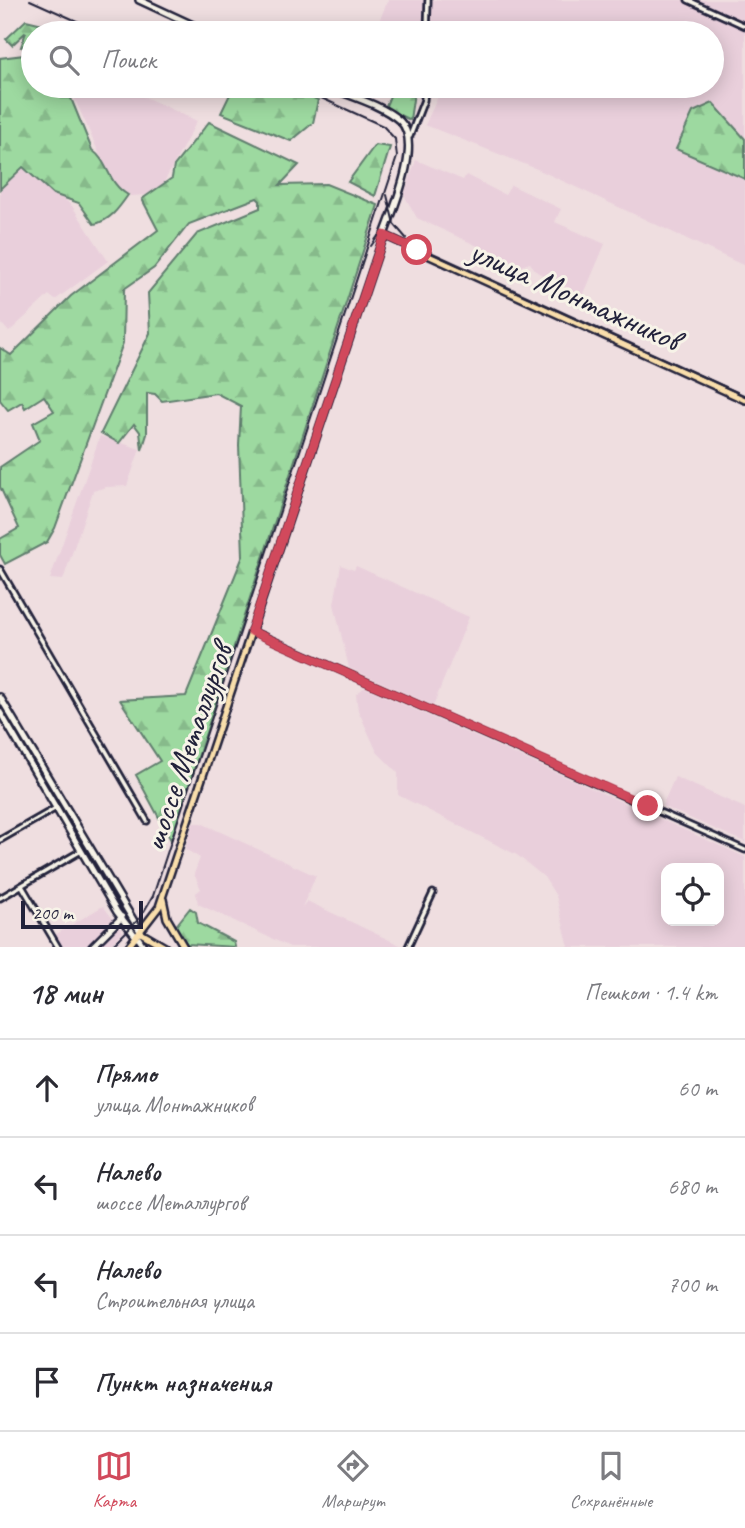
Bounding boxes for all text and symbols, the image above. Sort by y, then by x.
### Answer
search box [21,21,724,98]
icon: search [45,41,83,79]
text: Поиск [101,43,156,76]
street label: улица Монтажников [461,229,692,362]
route start [401,234,432,265]
street label: шоссе Металлургов [132,633,244,856]
route end [632,790,663,821]
map controls [661,863,724,926]
button: locate [661,863,724,926]
scale bar [21,898,144,930]
text: 200 m [32,901,73,925]
text: 18 мин [28,974,103,1012]
text: Пешком · 1.4 km [585,978,717,1007]
text: Прямо [95,1057,157,1090]
icon: ahead [28,1069,66,1107]
text: 60 m [678,1074,717,1103]
text: улица Монтажников [95,1090,253,1119]
text: Налево [95,1155,161,1188]
icon: left [28,1167,66,1205]
text: 680 m [668,1172,717,1201]
text: шоссе Металлургов [95,1188,245,1217]
text: Налево [95,1253,161,1286]
icon: left [28,1265,66,1303]
text: 700 m [668,1270,717,1299]
text: Строительная улица [95,1286,254,1315]
icon: arrive [28,1363,66,1401]
text: Пункт назначения [95,1366,271,1399]
tab: Карта [93,1447,136,1513]
tab: Маршрут [322,1447,384,1513]
tab: Сохранённые [570,1447,652,1513]

